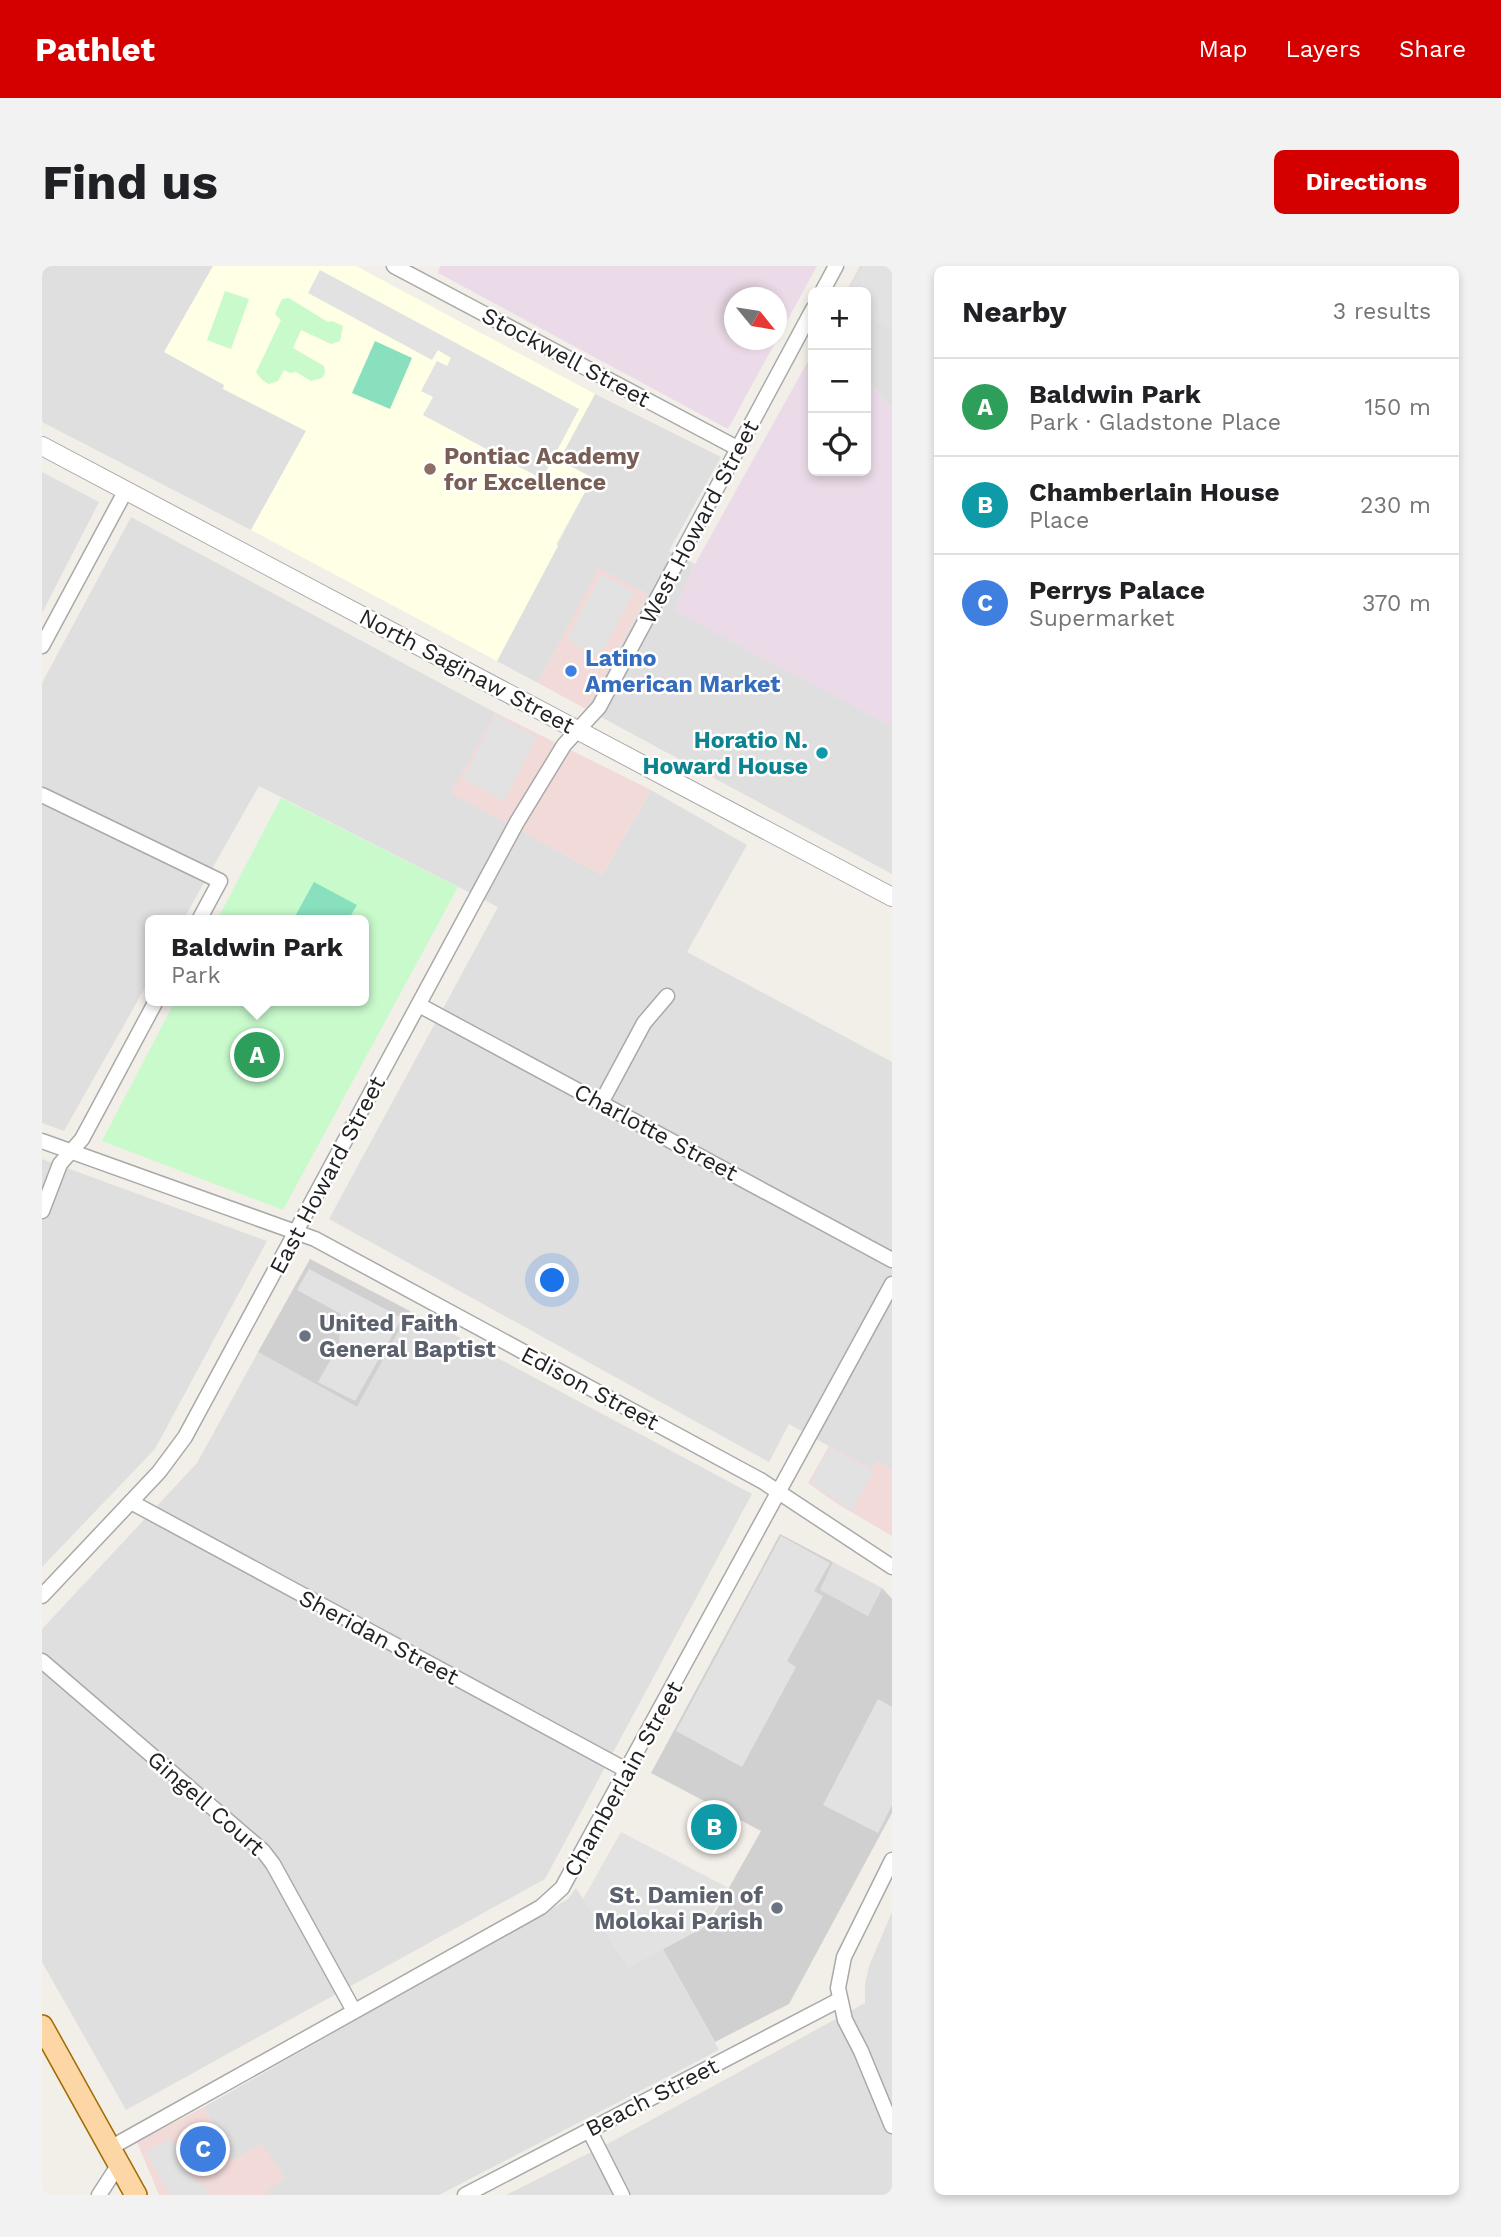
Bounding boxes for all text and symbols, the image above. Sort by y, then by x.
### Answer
text: Pathlet [35,30,155,69]
text: Map [1199,35,1247,63]
text: Layers [1285,35,1361,63]
text: Share [1399,35,1466,63]
button: Directions [1274,150,1459,214]
text: Find us [42,153,218,211]
north arrow [724,287,787,350]
map controls [808,287,871,476]
button: + [808,287,871,350]
text: Nearby [962,294,1067,329]
text: 3 results [1333,298,1431,325]
street label: Stockwell Street [477,302,655,413]
button: − [808,350,871,413]
text: Baldwin Park [1029,379,1201,409]
text: A [977,394,993,421]
text: 150 m [1365,394,1431,421]
text: Park · Gladstone Place [1029,409,1281,436]
button: locate [808,413,871,476]
street label: West Howard Street [634,415,765,629]
place label: Pontiac Academy for Excellence [444,443,639,496]
marker: Pontiac Academy for Excellence [422,461,438,477]
text: Chamberlain House [1029,477,1279,507]
text: B [977,492,993,519]
text: 230 m [1360,492,1431,519]
text: Place [1029,507,1089,534]
text: Perrys Palace [1029,575,1205,605]
text: C [977,590,993,617]
text: 370 m [1362,590,1431,617]
street label: North Saginaw Street [355,603,579,740]
text: Supermarket [1029,605,1174,632]
place label: Latino American Market [585,645,780,698]
marker: Latino American Market [563,663,579,679]
place label: Horatio N. Howard House [642,727,808,780]
marker: Horatio N. Howard House [814,745,830,761]
popup [145,915,369,1006]
text: Baldwin Park [171,932,343,962]
text: Park [171,962,221,989]
pin: A [234,1029,280,1081]
street label: East Howard Street [264,1071,391,1279]
street label: Charlotte Street [569,1078,742,1187]
your location [535,1263,569,1297]
place label: United Faith General Baptist [319,1310,496,1363]
marker: United Faith General Baptist [297,1328,313,1344]
street label: Edison Street [516,1341,664,1436]
street label: Sheridan Street [295,1584,463,1691]
street label: Chamberlain Street [558,1676,689,1882]
street label: Gingell Court [142,1745,270,1862]
pin: B [691,1801,737,1853]
place label: St. Damien of Molokai Parish [594,1882,763,1935]
marker: St. Damien of Molokai Parish [769,1900,785,1916]
street label: Beach Street [581,2052,723,2143]
pin: C [180,2123,226,2175]

